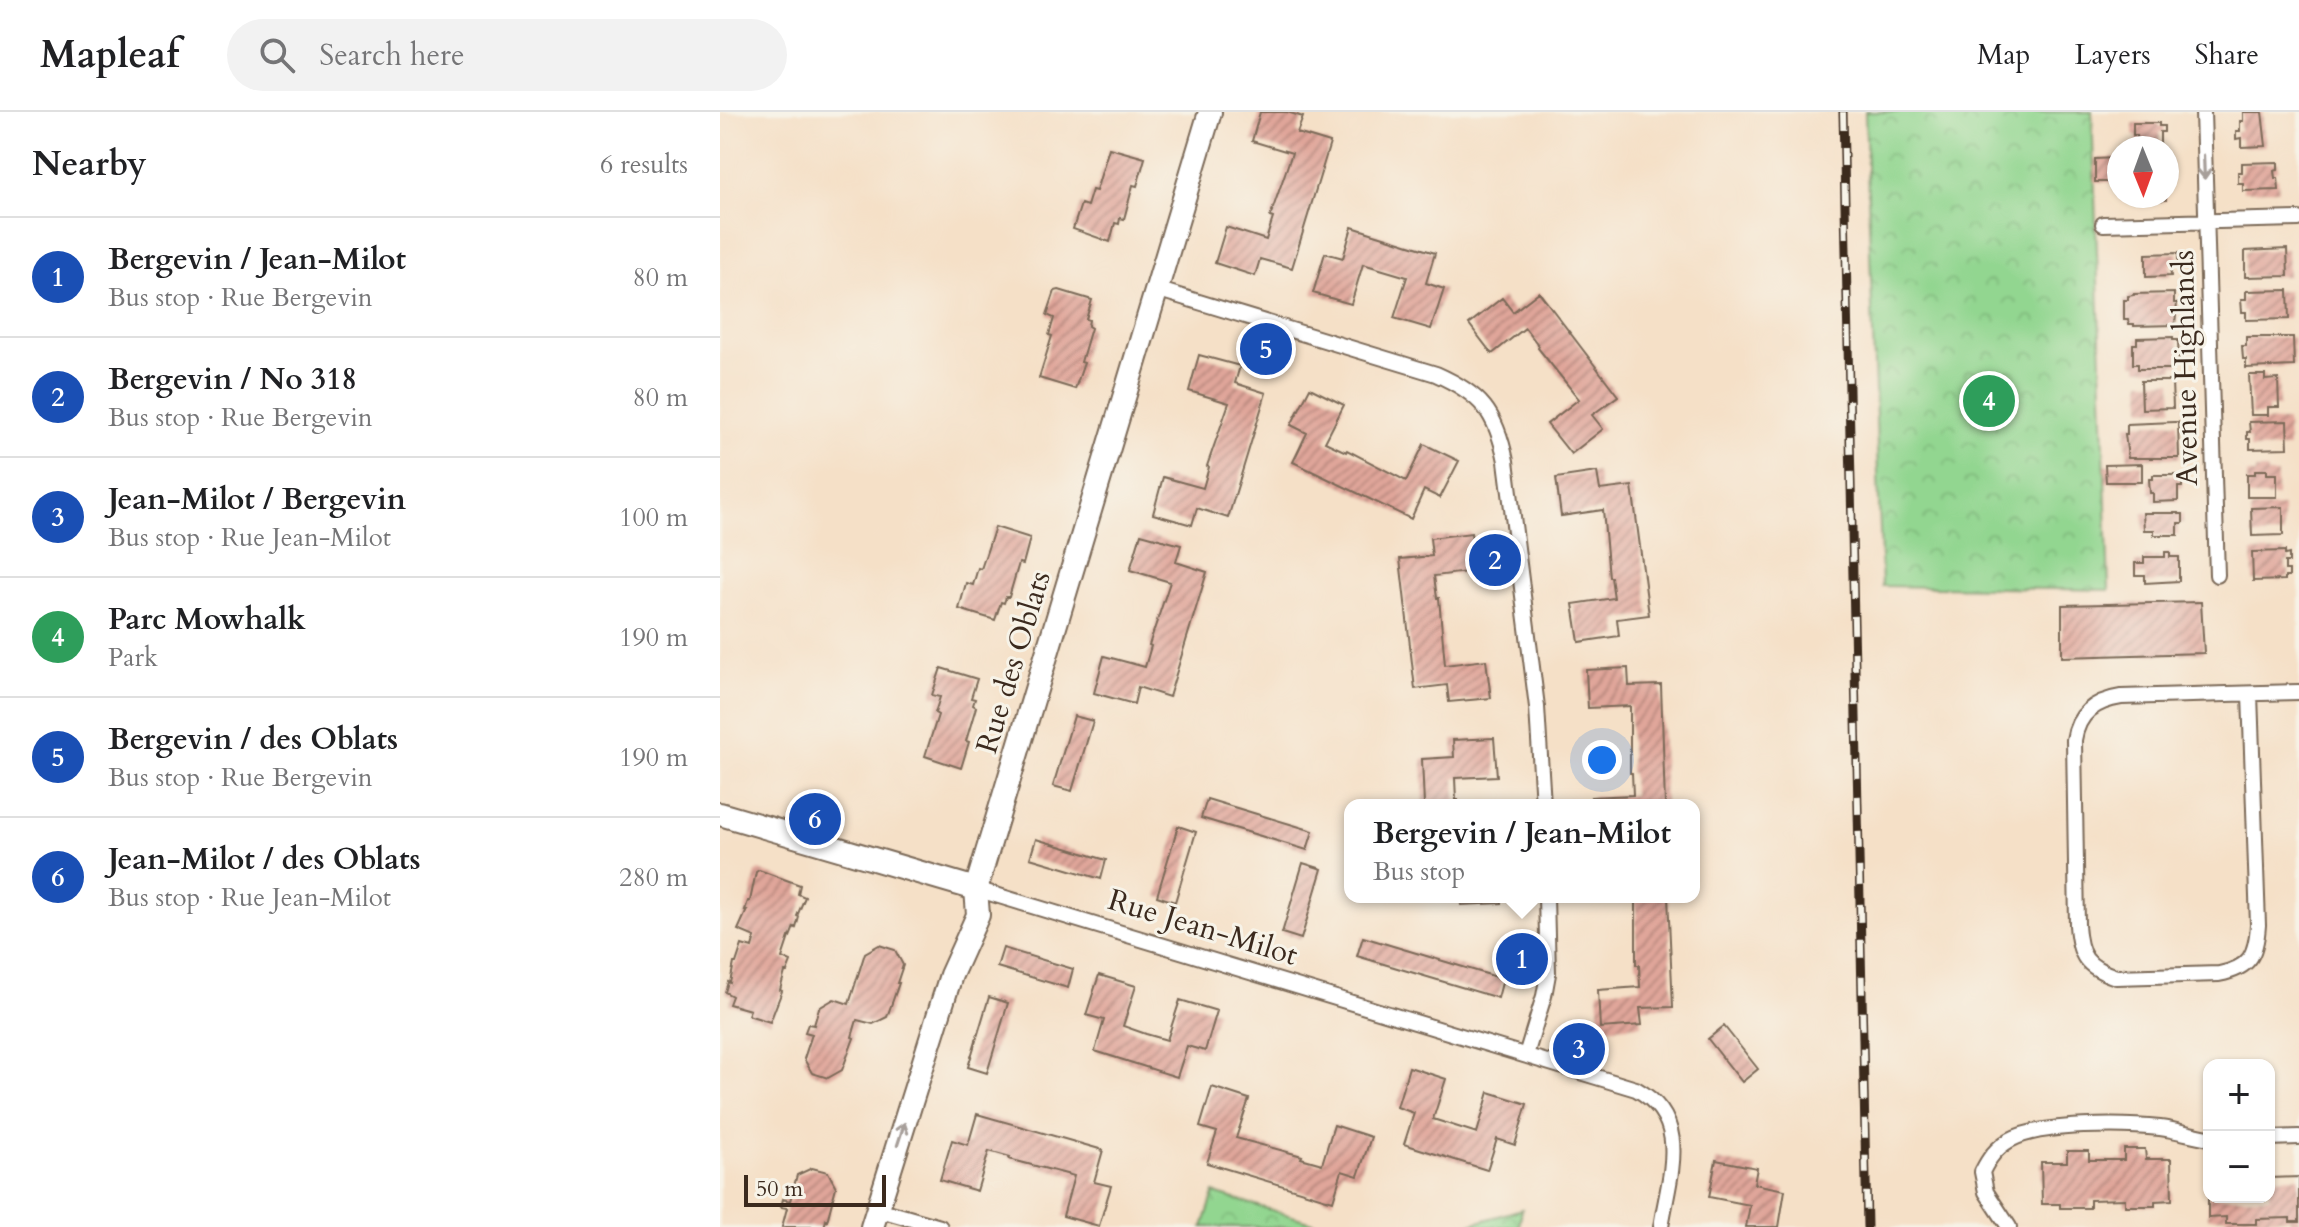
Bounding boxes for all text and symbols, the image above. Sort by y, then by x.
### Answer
search box [227,19,787,91]
text: Mapleaf [40,29,179,81]
icon: search [255,33,299,77]
text: Search here [319,35,465,76]
text: Map [1977,36,2030,74]
text: Layers [2074,36,2151,74]
text: Share [2195,36,2259,74]
north arrow [2107,136,2179,208]
text: Nearby [32,141,147,187]
text: 6 results [600,147,688,182]
one-way arrow [2197,153,2212,180]
text: Bergevin / Jean-Milot [108,239,406,280]
street label: Avenue Highlands [2163,250,2208,486]
text: 1 [51,260,65,295]
text: 80 m [632,260,688,295]
text: Bus stop · Rue Bergevin [108,280,373,315]
pin: 5 [1240,319,1292,379]
text: Bergevin / No 318 [108,359,357,400]
pin: 4 [1963,371,2015,431]
text: 2 [51,380,65,415]
text: 80 m [632,380,688,415]
text: Bus stop · Rue Bergevin [108,400,373,435]
text: Jean-Milot / Bergevin [108,479,406,520]
text: 3 [51,500,65,535]
text: 100 m [619,500,688,535]
text: Bus stop · Rue Jean-Milot [108,520,391,555]
pin: 2 [1469,530,1521,590]
street label: Rue des Oblats [966,566,1061,758]
text: Parc Mowhalk [108,599,306,640]
text: 4 [51,620,65,655]
text: 190 m [619,620,688,655]
text: Park [108,640,158,675]
text: Bergevin / des Oblats [108,719,398,760]
text: 5 [51,740,65,775]
text: 190 m [619,740,688,775]
your location [1582,740,1622,780]
text: Bus stop · Rue Bergevin [108,760,373,795]
pin: 6 [789,789,841,849]
popup [1344,799,1700,903]
text: Bergevin / Jean-Milot [1373,813,1671,854]
text: Jean-Milot / des Oblats [108,839,421,880]
text: Bus stop [1373,854,1465,889]
text: 6 [51,860,65,895]
text: 280 m [619,860,688,895]
street label: Rue Jean-Milot [1103,879,1303,976]
text: Bus stop · Rue Jean-Milot [108,880,391,915]
pin: 1 [1496,929,1548,989]
pin: 3 [1553,1019,1605,1079]
map controls [2203,1059,2275,1203]
button: + [2203,1059,2275,1131]
one-way arrow [895,1122,909,1147]
button: − [2203,1131,2275,1203]
scale bar [744,1171,886,1207]
text: 50 m [756,1174,803,1204]

